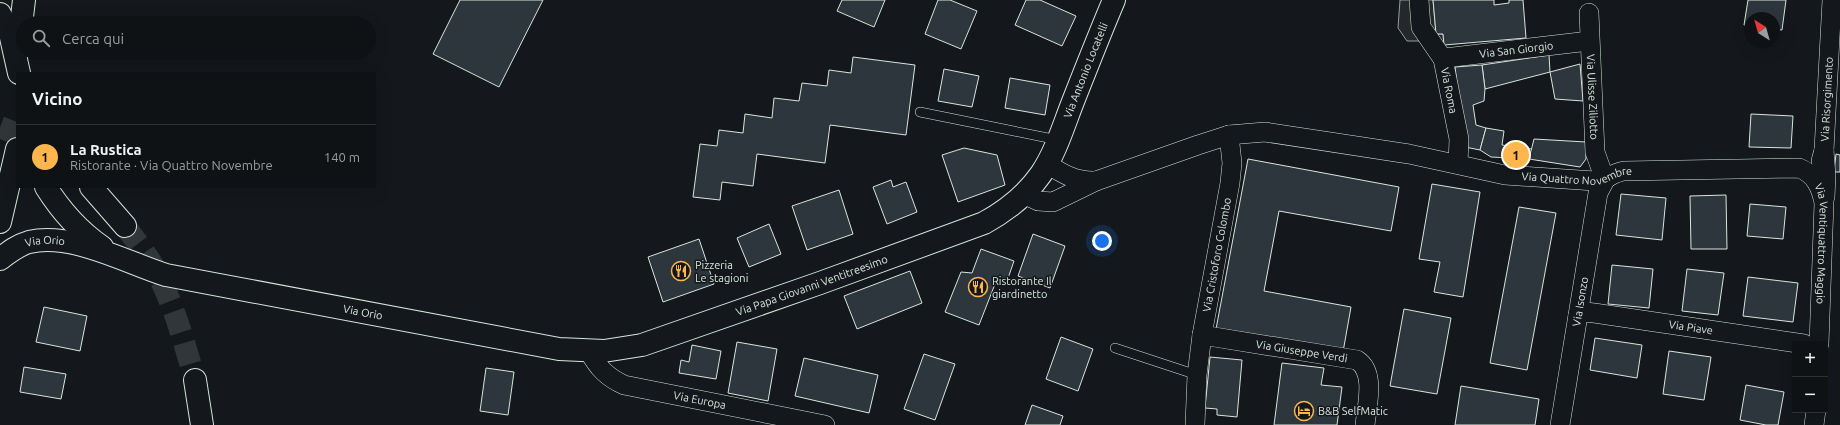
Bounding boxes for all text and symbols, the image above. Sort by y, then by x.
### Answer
north arrow [1744,12,1780,48]
search box [16,16,376,60]
street label: Via Antonio Locatelli [1061,21,1110,120]
icon: search [30,27,52,49]
text: Cerca qui [62,30,124,47]
street label: Via San Giorgio [1479,39,1554,60]
street label: Via Ulisse Ziliotto [1585,54,1600,140]
street label: Via Risorgimento [1818,56,1835,142]
street label: Via Roma [1439,66,1460,115]
text: Vicino [32,89,82,108]
pin: 1 [1503,140,1529,170]
text: La Rustica [70,141,142,158]
text: 1 [41,150,49,164]
text: 140 m [324,150,360,164]
text: Ristorante · Via Quattro Novembre [70,158,273,172]
street label: Via Quattro Novembre [1521,165,1632,187]
street label: Via Ventiquattro Maggio [1812,181,1830,304]
street label: Via Cristoforo Colombo [1200,197,1233,313]
your location [1092,231,1112,251]
street label: Via Orio [24,234,66,249]
street label: Via Papa Giovanni Ventitreesimo [734,253,889,318]
place label: Pizzeria Le stagioni [695,259,748,284]
restaurant icon: Pizzeria Le stagioni [670,260,692,282]
place label: Ristorante Il giardinetto [992,275,1052,300]
restaurant icon: Ristorante Il giardinetto [967,276,989,298]
street label: Via Isonzo [1570,276,1590,327]
street label: Via Orio [342,302,384,322]
street label: Via Piave [1668,318,1714,336]
street label: Via Giuseppe Verdi [1255,338,1348,364]
map controls [1792,341,1828,413]
button: + [1792,341,1828,377]
button: − [1792,377,1828,413]
street label: Via Europa [672,389,727,411]
hotel icon: B&B SelfMatic [1293,400,1315,422]
place label: B&B SelfMatic [1318,405,1388,417]

